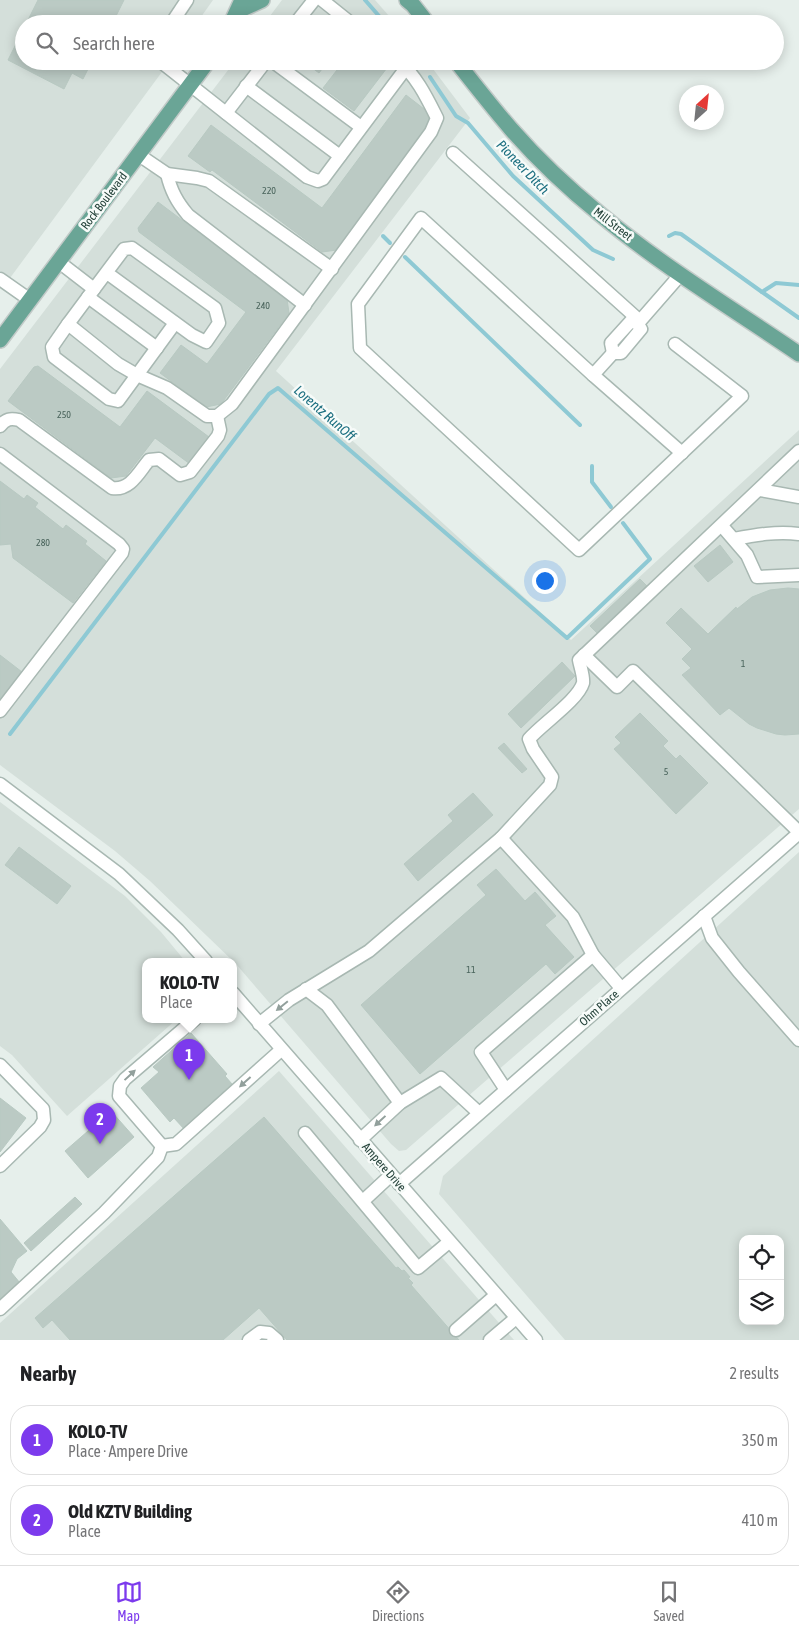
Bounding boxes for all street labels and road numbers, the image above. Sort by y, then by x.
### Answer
street label: Rock Boulevard [78,170,130,232]
street label: Mill Street [591,205,636,244]
street label: Ohm Place [576,987,622,1029]
street label: Ampere Drive [359,1140,409,1194]

